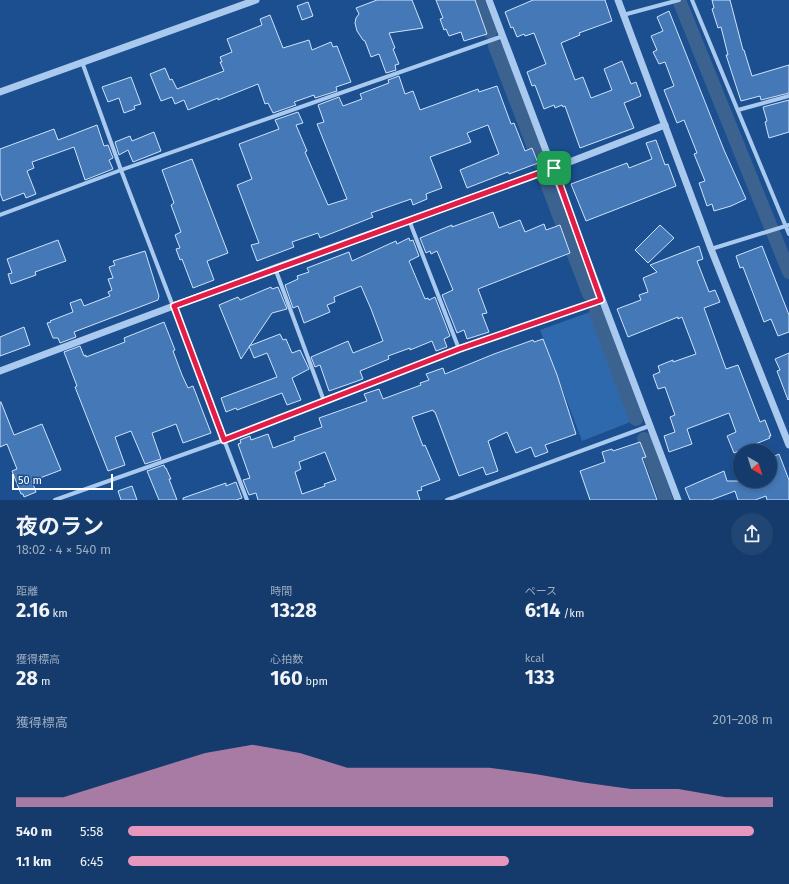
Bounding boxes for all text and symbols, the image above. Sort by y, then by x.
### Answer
pin [537,151,571,185]
icon: arrive [543,157,565,179]
north arrow [733,444,777,488]
map controls [733,444,777,488]
scale bar [12,472,113,491]
text: 50 m [18,474,42,487]
text: 夜のラン [16,513,104,540]
button: share [731,513,773,555]
text: 18:02 · 4 × 540 m [16,542,111,557]
text: 距離 [16,585,38,598]
text: 時間 [270,585,292,598]
text: ペース [525,585,557,598]
text: 2.16 [16,598,50,622]
text: 13:28 [270,598,317,622]
text: 6:14 [525,598,561,622]
text: km [50,607,68,620]
text: /km [561,607,584,620]
text: kcal [525,652,544,665]
text: 獲得標高 [16,653,60,666]
text: 心拍数 [270,653,303,666]
text: 133 [525,665,555,689]
text: 28 [16,666,38,690]
text: 160 [270,666,303,690]
text: m [38,675,50,688]
text: bpm [303,675,328,688]
text: 201–208 m [713,712,773,727]
text: 獲得標高 [16,715,68,730]
text: 540 m [16,824,52,839]
text: 5:58 [80,824,103,839]
text: 1.1 km [16,854,51,869]
text: 6:45 [80,854,103,869]

